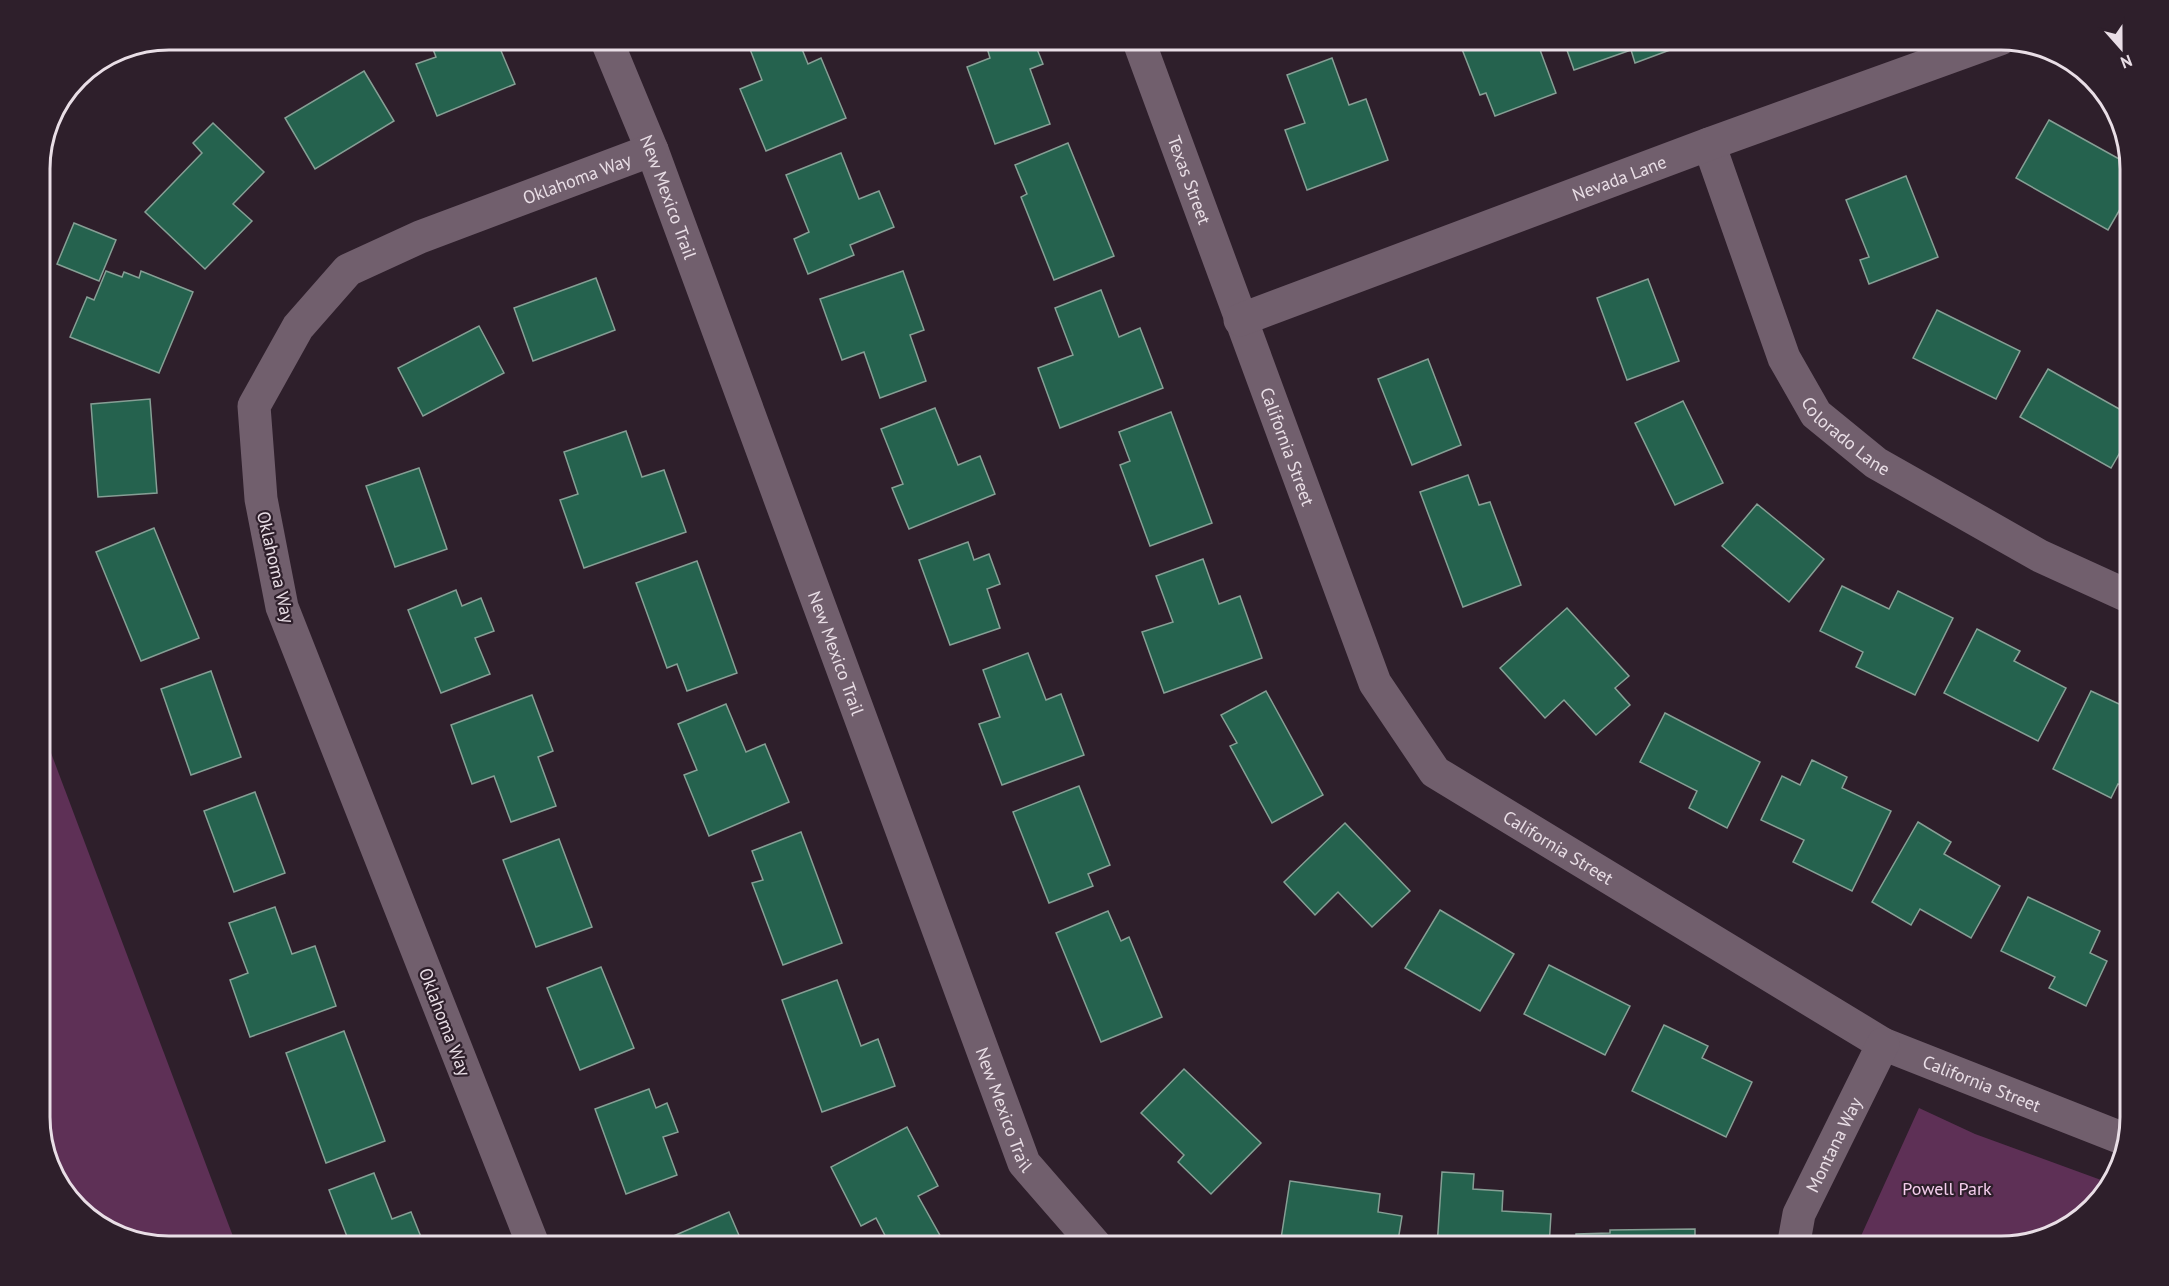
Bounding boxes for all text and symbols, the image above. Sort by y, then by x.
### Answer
north arrow [2091,18,2151,78]
text: N [2118,51,2135,73]
street label: New Mexico Trail [635,131,703,263]
street label: Texas Street [1163,132,1217,227]
street label: Oklahoma Way [519,147,635,209]
street label: Nevada Lane [1569,150,1669,206]
street label: California Street [1256,384,1320,509]
street label: Colorado Lane [1797,392,1894,480]
street label: Oklahoma Way [252,509,300,626]
street label: New Mexico Trail [803,588,870,719]
street label: California Street [1499,805,1618,889]
street label: Oklahoma Way [414,965,476,1080]
street label: New Mexico Trail [971,1044,1038,1177]
street label: California Street [1920,1049,2044,1117]
street label: Montana Way [1800,1092,1867,1196]
park label: Powell Park [1902,1177,1992,1200]

